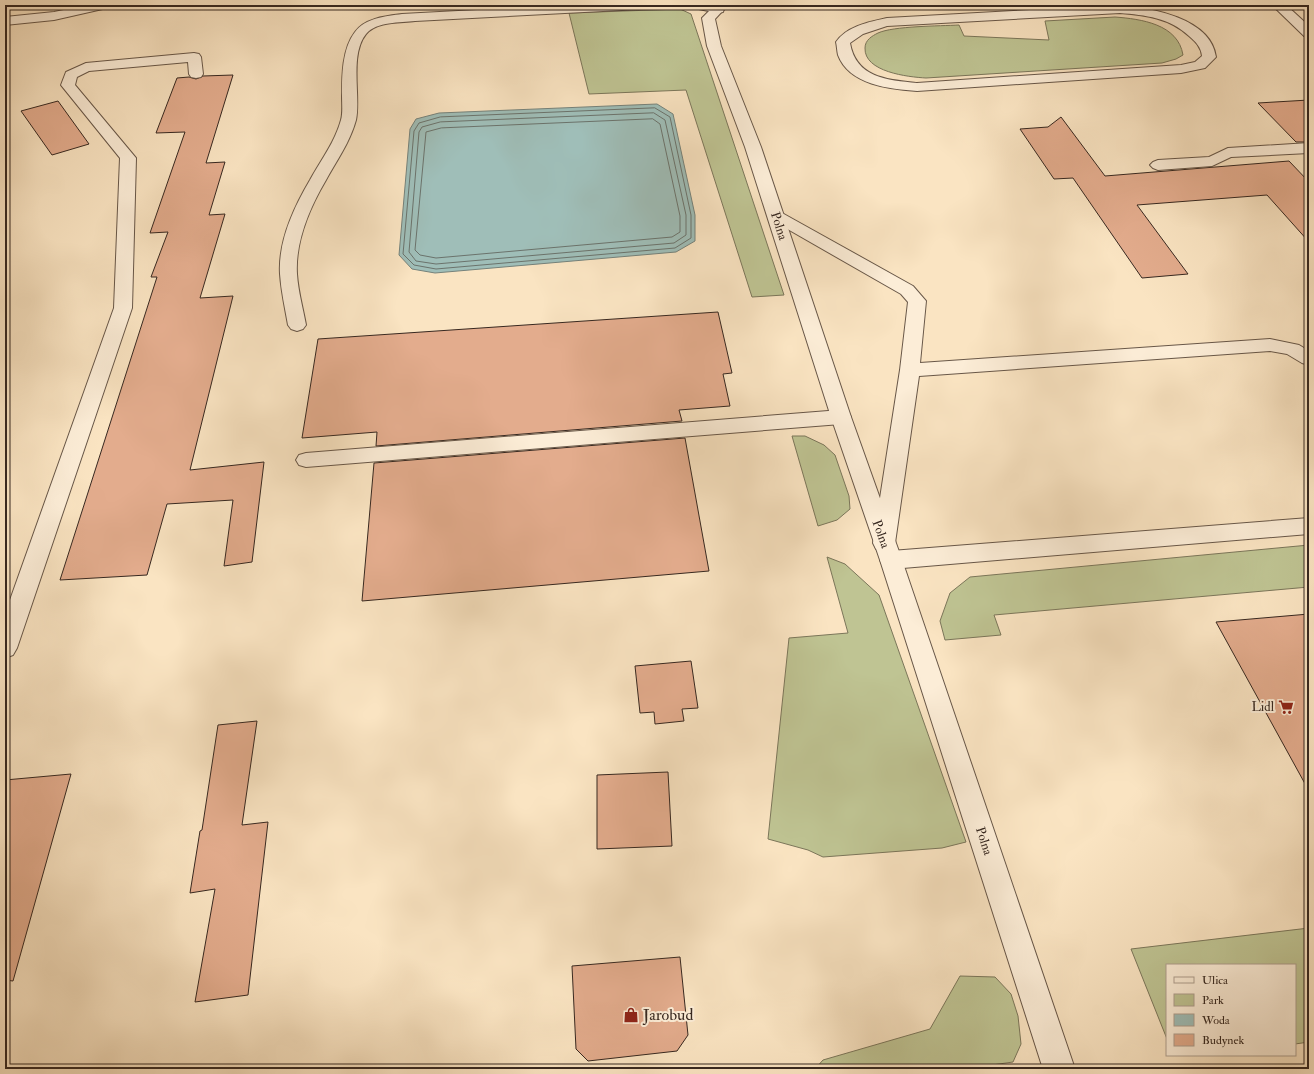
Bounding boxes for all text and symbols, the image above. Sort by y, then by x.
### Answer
street label: Polna [767,210,791,243]
street label: Polna [869,518,894,551]
supermarket icon: Lidl [1277,698,1295,716]
place label: Lidl [1251,699,1275,715]
street label: Polna [972,825,996,858]
legend [1166,964,1296,1056]
text: Ulica [1202,973,1229,988]
text: Park [1202,993,1224,1008]
place label: Jarobud [642,1005,693,1026]
shop icon: Jarobud [622,1006,640,1024]
text: Woda [1201,1013,1231,1028]
text: Budynek [1202,1033,1244,1048]

